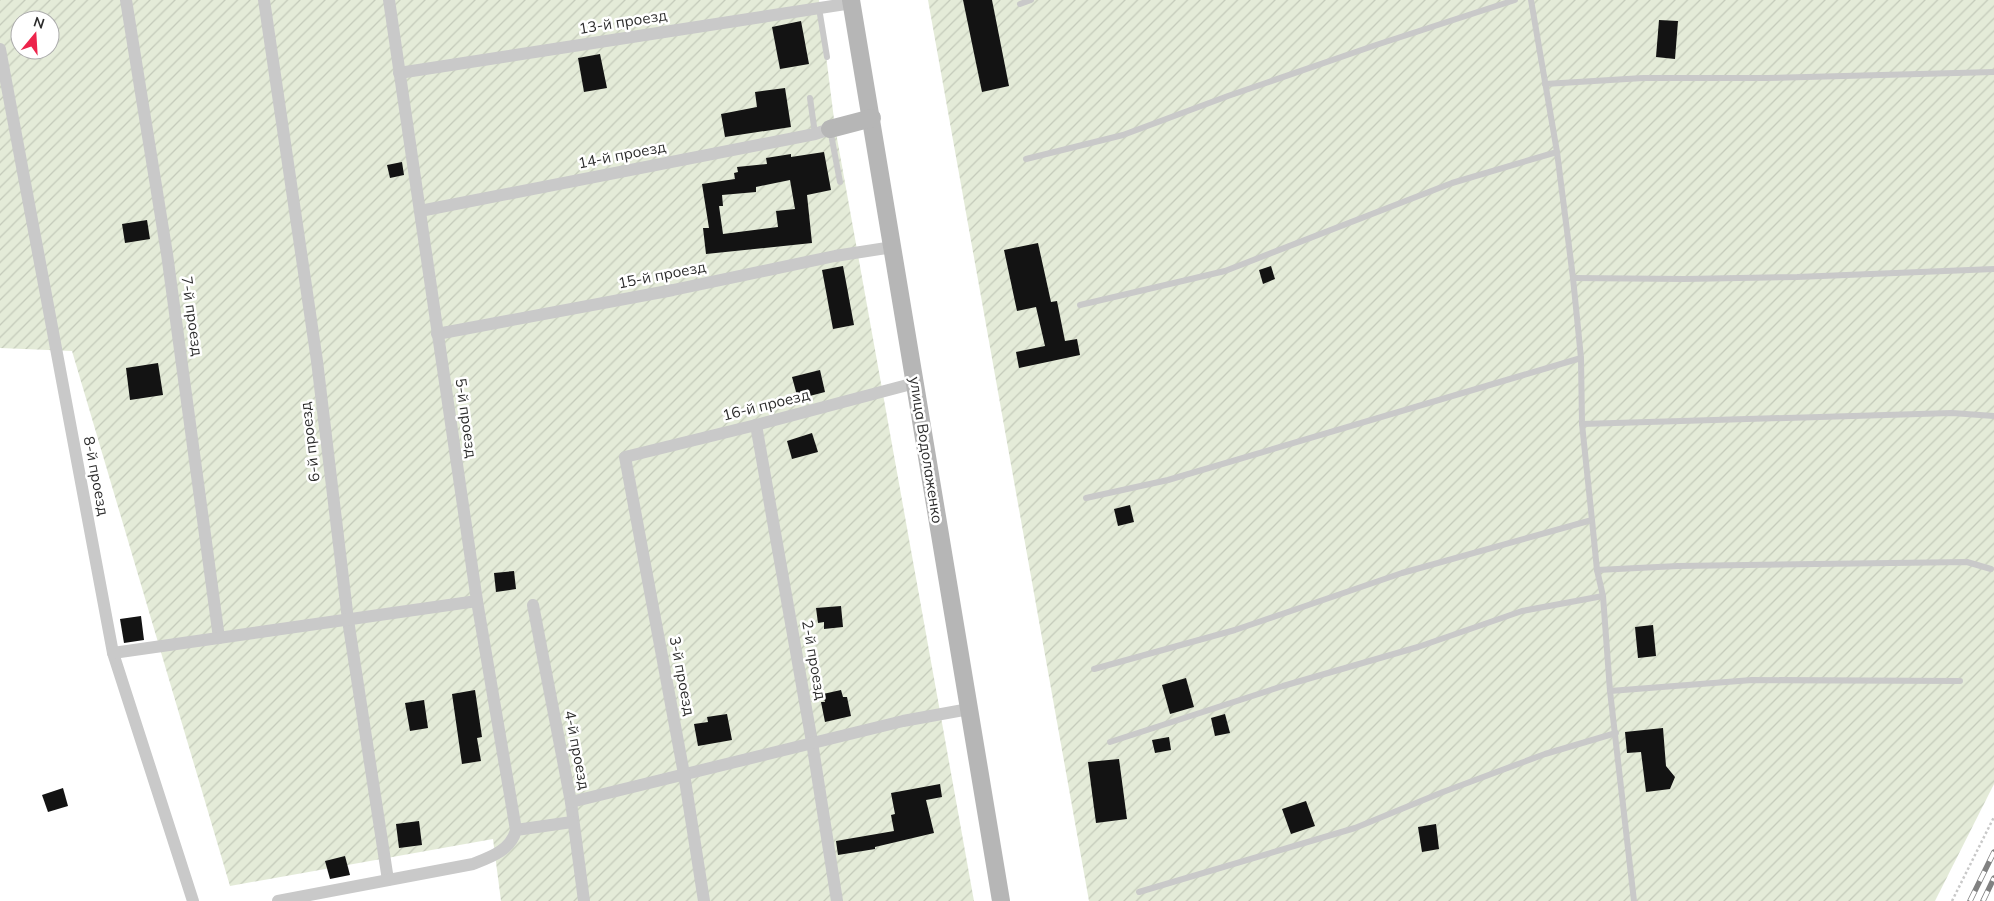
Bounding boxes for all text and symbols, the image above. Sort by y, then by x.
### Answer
street label: 13-й проезд [577,5,668,38]
north arrow [10,10,60,60]
text: N [31,12,47,33]
street label: 14-й проезд [576,137,668,172]
street label: 15-й проезд [616,257,708,292]
street label: 7-й проезд [178,275,207,357]
street label: улица Водолаженко [906,375,947,525]
street label: 5-й проезд [452,377,481,459]
street label: 16-й проезд [720,384,811,425]
street label: 6-й проезд [295,401,324,483]
street label: 8-й проезд [80,435,113,517]
street label: 2-й проезд [798,619,831,701]
street label: 3-й проезд [666,635,699,717]
street label: 4-й проезд [561,709,594,791]

